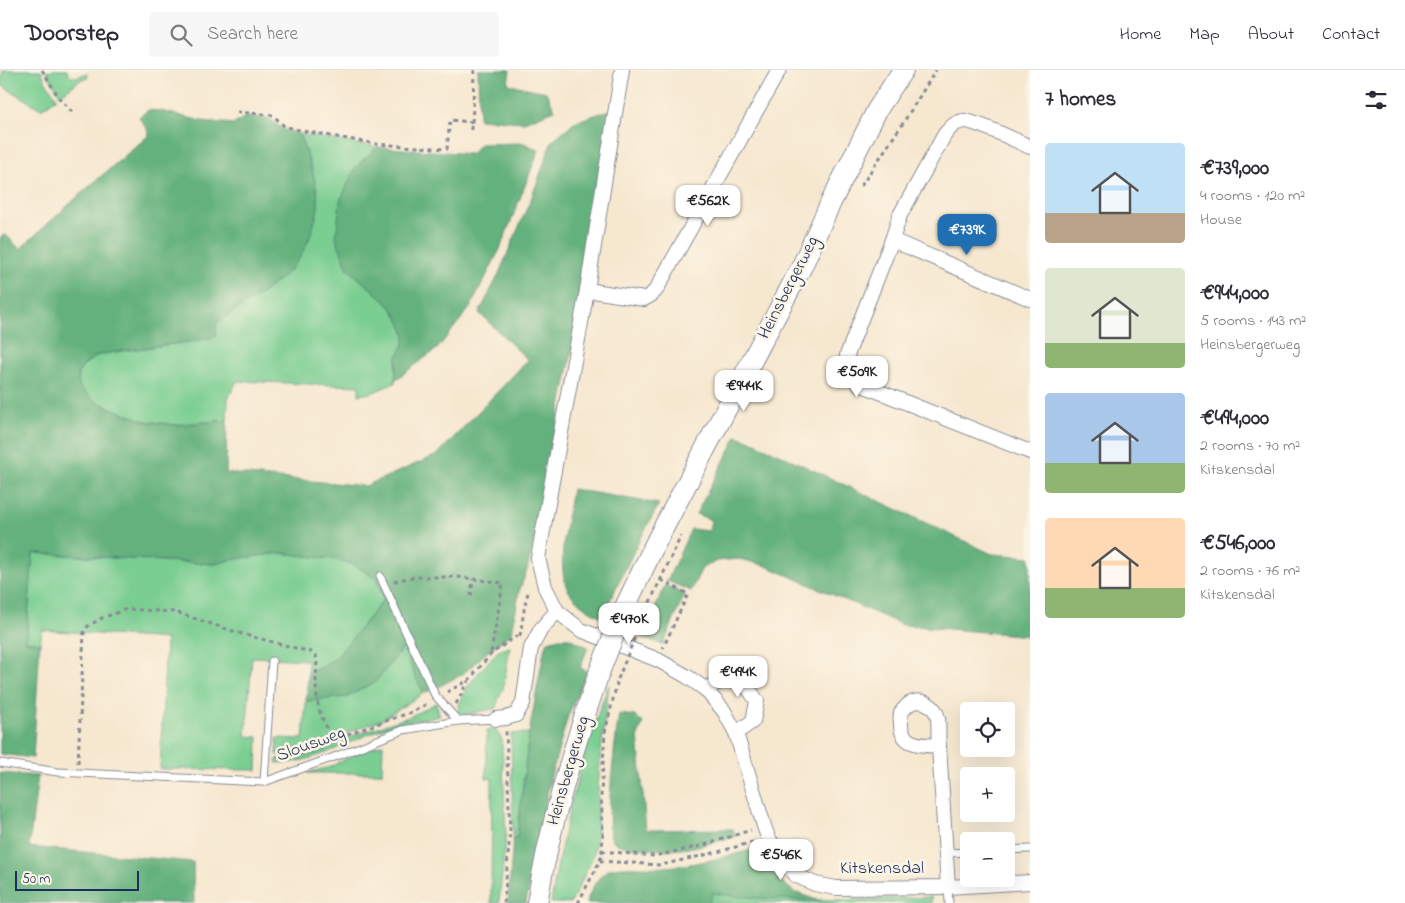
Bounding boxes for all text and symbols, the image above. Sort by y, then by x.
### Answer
search box [149,12,499,57]
text: Doorstep [25,17,119,52]
icon: search [167,21,195,49]
text: Search here [207,21,298,48]
text: Home [1120,22,1161,48]
text: Map [1189,22,1220,48]
text: About [1248,22,1294,48]
text: Contact [1322,22,1380,48]
text: 7 homes [1045,85,1116,115]
icon: filters [1362,86,1390,114]
text: €739,000 [1200,154,1269,184]
icon: home [1085,163,1145,223]
pin: €562K [673,184,743,227]
text: 4 rooms · 120 m² [1200,184,1305,208]
text: €562K [686,189,730,213]
text: House [1200,208,1242,232]
pin: €739K [932,214,1002,256]
text: €739K [949,218,985,242]
street label: Heinsbergerweg [752,232,827,345]
text: €944,000 [1200,279,1269,309]
icon: home [1085,288,1145,348]
text: 5 rooms · 143 m² [1200,309,1306,333]
text: Heinsbergerweg [1200,333,1300,357]
pin: €509K [822,356,892,398]
text: €509K [837,360,877,384]
pin: €944K [709,370,779,412]
text: €944K [726,374,762,398]
text: €494,000 [1200,404,1269,434]
icon: home [1085,413,1145,473]
text: 2 rooms · 70 m² [1200,434,1300,458]
text: Kitskensdal [1200,458,1275,482]
text: €546,000 [1200,529,1275,559]
icon: home [1085,538,1145,598]
text: 2 rooms · 76 m² [1200,559,1300,583]
text: Kitskensdal [1200,583,1275,607]
pin: €470K [594,602,664,645]
text: €470K [609,607,649,631]
pin: €494K [703,656,773,698]
text: €494K [720,660,756,684]
map controls [960,702,1015,887]
button: locate [960,702,1015,757]
street label: Heinsbergerweg [541,713,598,829]
street label: Slousweg [273,721,349,770]
button: + [960,767,1015,822]
button: − [960,832,1015,887]
pin: €546K [746,838,816,881]
text: €546K [760,843,802,867]
street label: Kitskensdal [840,856,924,882]
scale bar [15,868,139,891]
text: 50 m [22,869,50,890]

